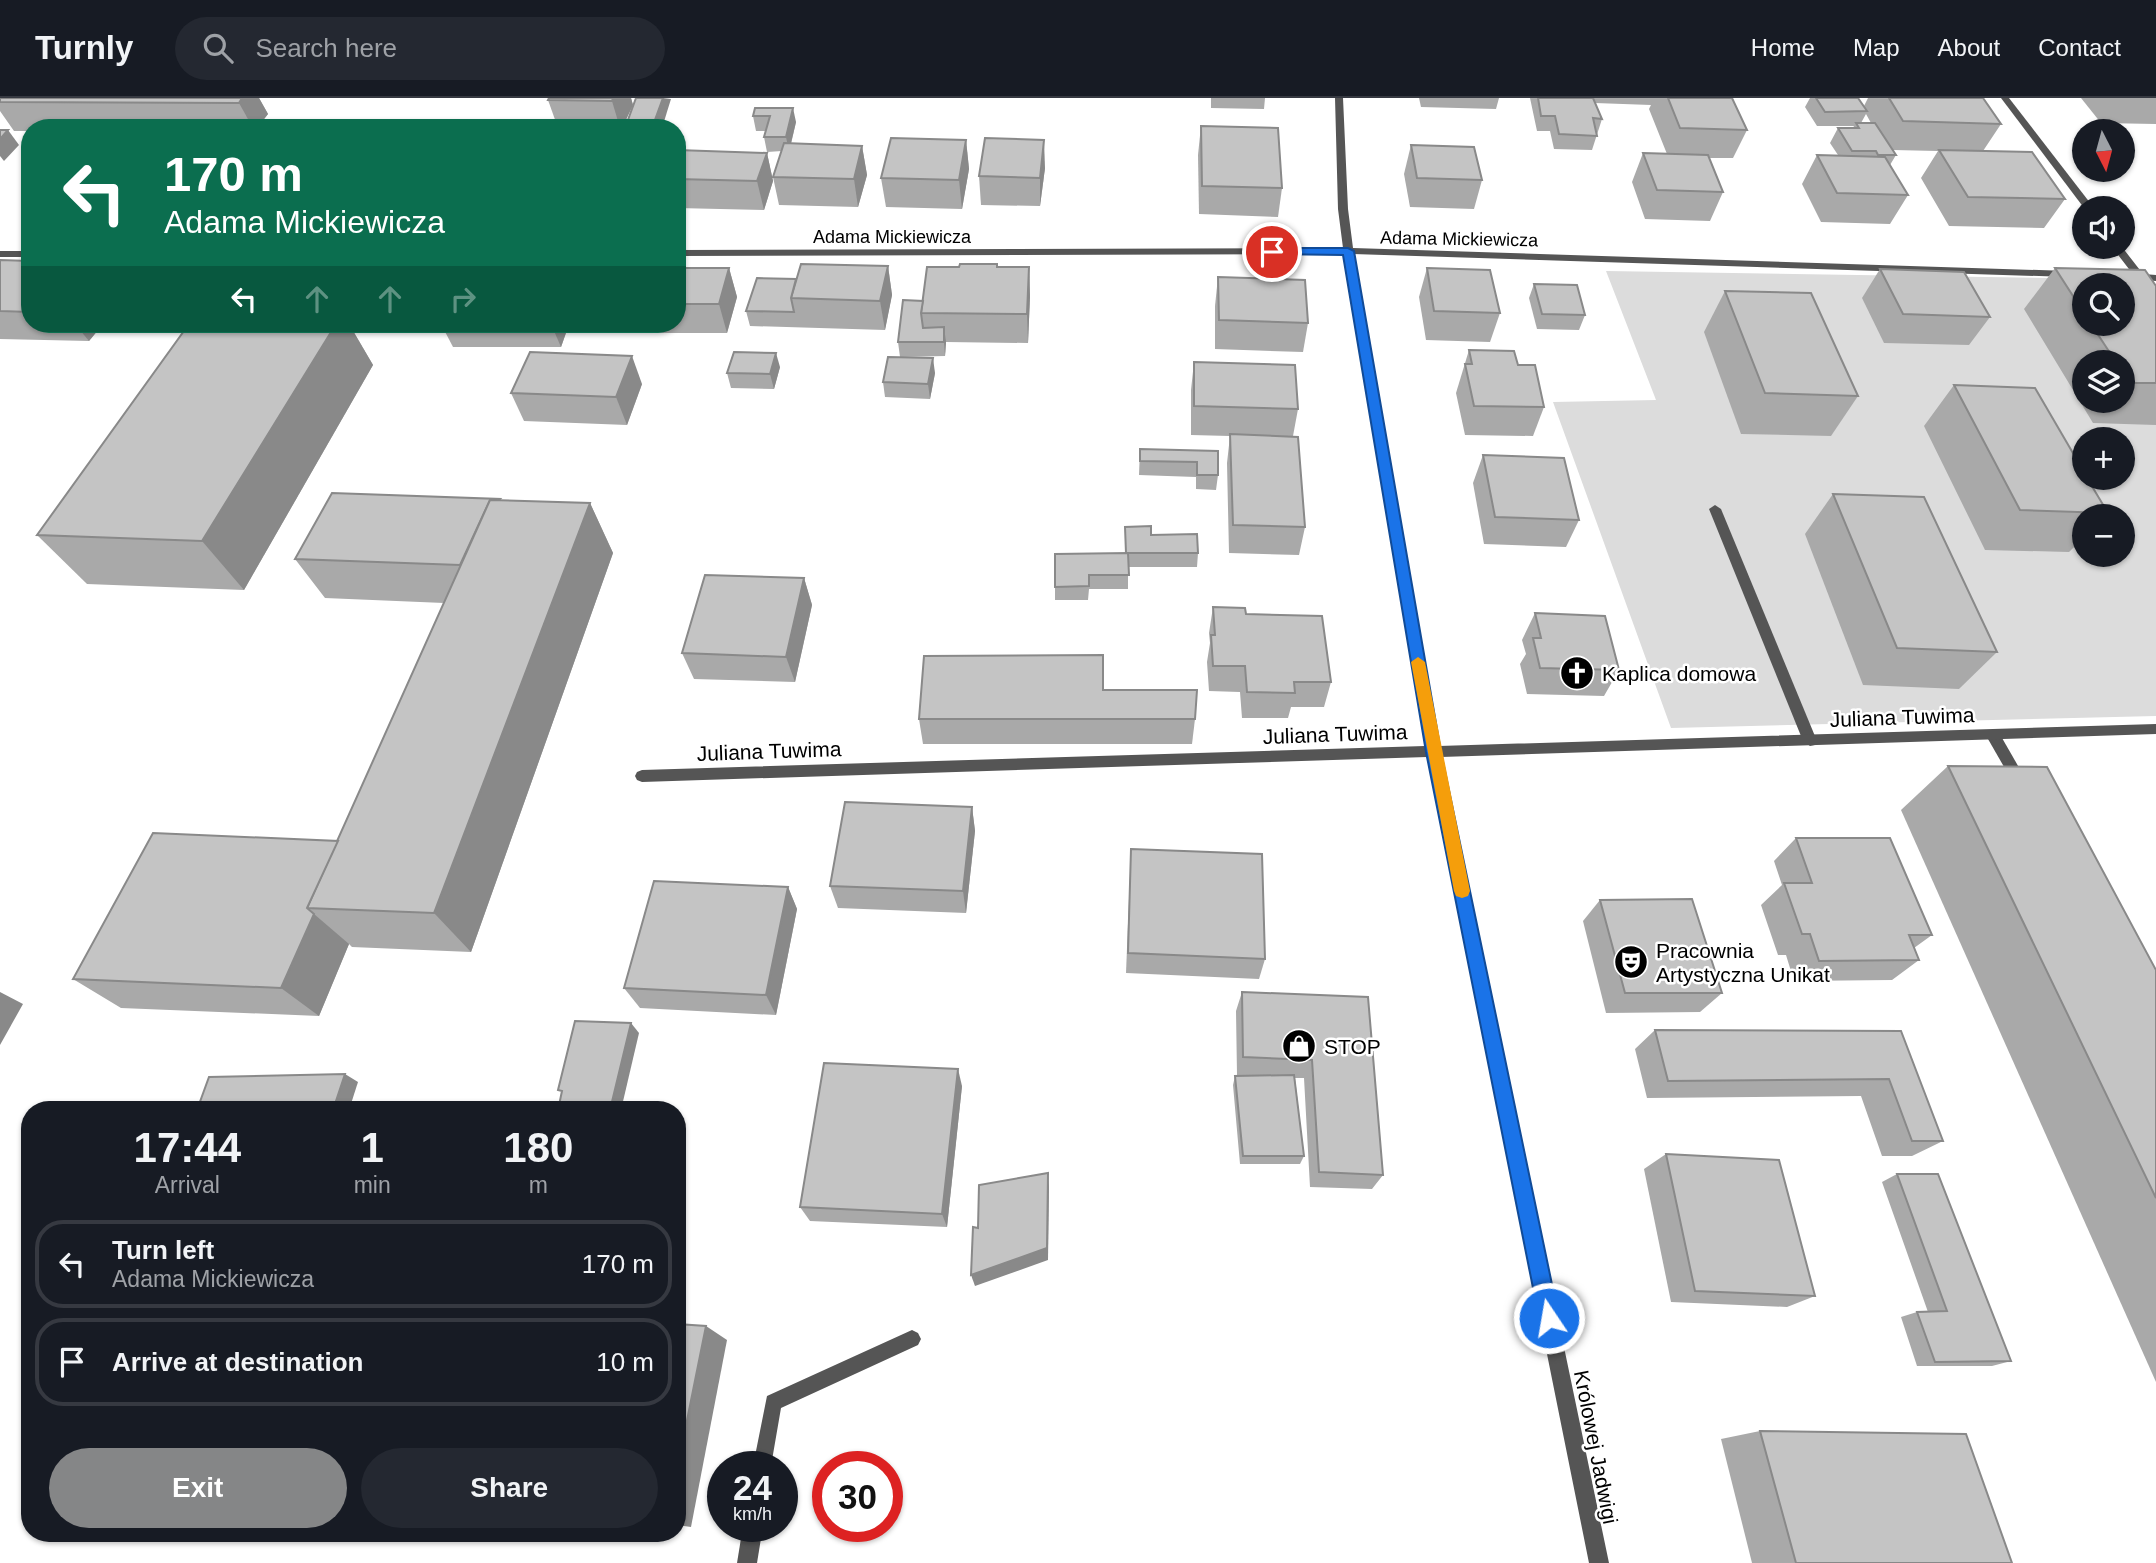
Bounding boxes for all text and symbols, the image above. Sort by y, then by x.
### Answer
search box [175,17,665,80]
text: Turnly [35,29,133,66]
icon: search [199,29,237,67]
text: Search here [255,33,397,63]
text: Home [1751,34,1815,61]
text: Map [1853,34,1900,61]
text: About [1938,34,2000,61]
text: Contact [2038,34,2121,61]
north arrow [2072,119,2135,182]
map controls [2072,119,2135,567]
icon: left [49,147,140,238]
text: 170 m [164,147,303,201]
button: sound [2072,196,2135,259]
text: Adama Mickiewicza [164,204,445,240]
pin [1242,222,1302,282]
street label: Adama Mickiewicza [813,227,972,247]
street label: Adama Mickiewicza [1380,228,1539,250]
icon: arrive [1253,233,1291,271]
button: search [2072,273,2135,336]
icon: left [225,280,263,318]
icon: ahead [298,280,336,318]
icon: ahead [371,280,409,318]
icon: right [444,280,482,318]
button: layers [2072,350,2135,413]
button: + [2072,427,2135,490]
button: − [2072,504,2135,567]
church icon: Kaplica domowa [1558,654,1596,692]
place label: Kaplica domowa [1602,662,1756,685]
street label: Juliana Tuwima [1829,703,1975,731]
street label: Juliana Tuwima [1262,720,1408,748]
street label: Juliana Tuwima [696,737,842,765]
place label: Pracownia Artystyczna Unikat [1656,939,1830,986]
theatre icon: Pracownia Artystyczna Unikat [1612,943,1650,981]
shop icon: STOP [1280,1027,1318,1065]
place label: STOP [1324,1035,1381,1058]
text: 17:44 [134,1124,241,1171]
text: 1 [360,1124,384,1171]
text: 180 [503,1124,573,1171]
text: Arrival [155,1172,220,1198]
text: min [354,1172,391,1198]
text: m [529,1172,548,1198]
text: Turn left [112,1235,214,1265]
icon: left [53,1245,91,1283]
text: 170 m [582,1249,654,1279]
text: Adama Mickiewicza [112,1266,314,1292]
position arrow [1512,1281,1586,1355]
icon: arrive [53,1343,91,1381]
text: Arrive at destination [112,1347,363,1377]
text: 10 m [596,1347,654,1377]
street label: Królowej Jadwigi [1570,1368,1622,1526]
button: Exit [49,1448,347,1528]
button: Share [361,1448,658,1528]
speed limit sign: 30 [812,1451,903,1542]
text: 24 [733,1468,772,1507]
text: km/h [733,1504,772,1524]

